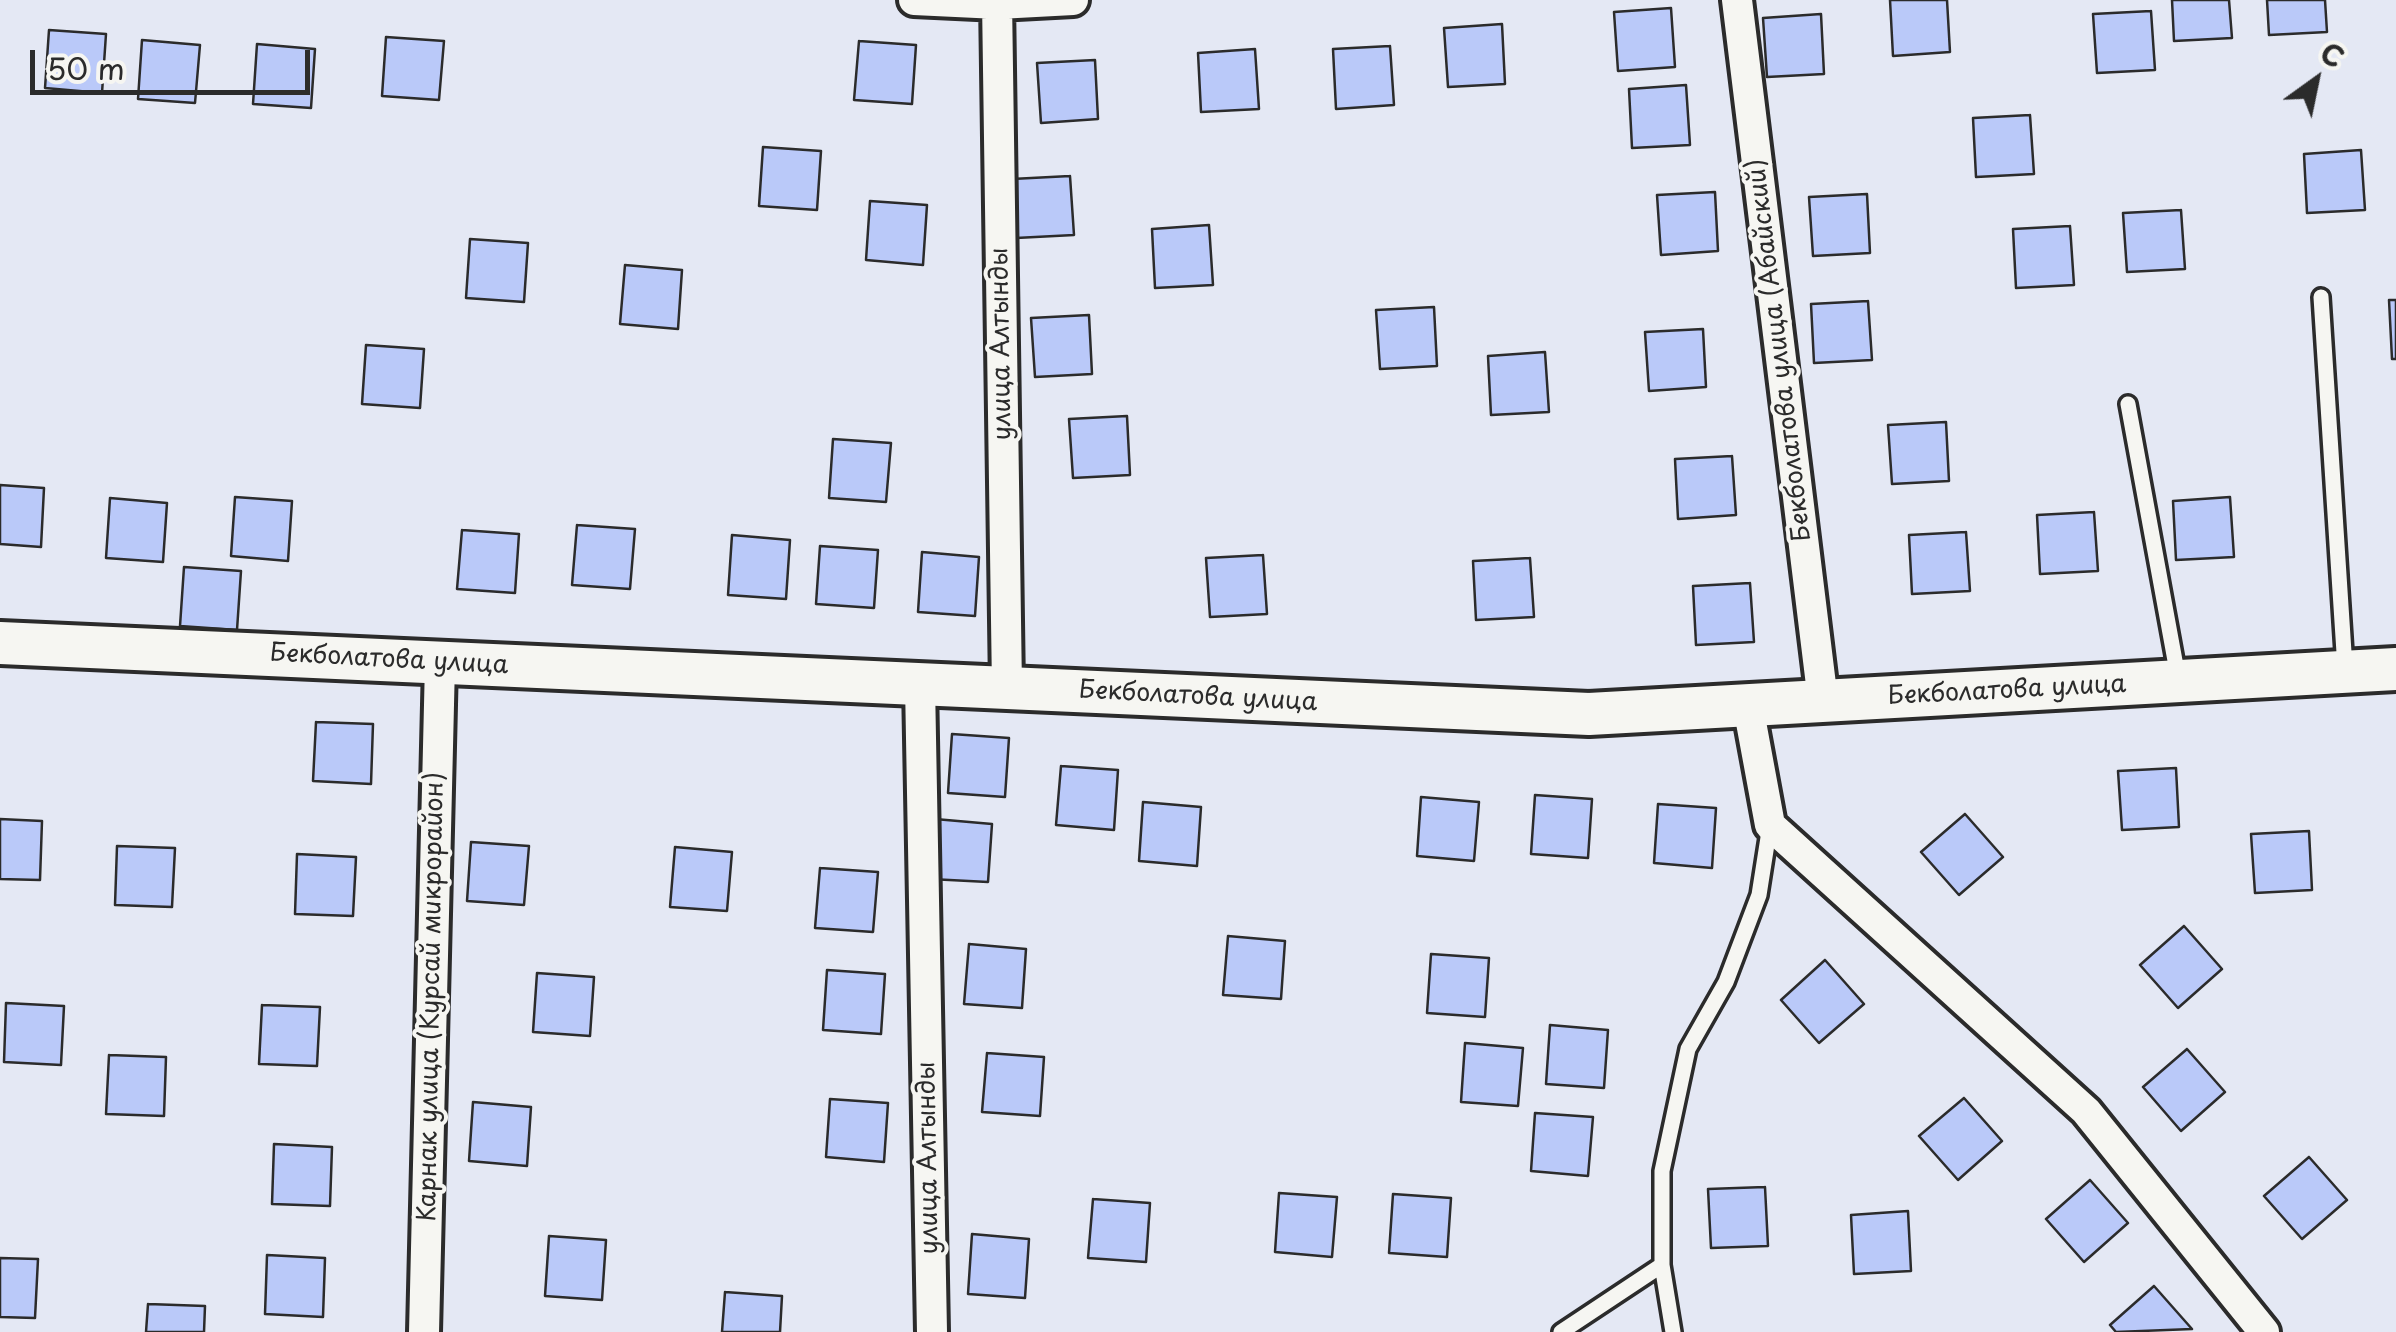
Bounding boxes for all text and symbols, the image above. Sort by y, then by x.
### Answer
scale bar [35,30,315,92]
north arrow [2266,30,2366,130]
text: С [2312,31,2353,78]
text: 50 m [47,45,125,90]
street label: Бекболатова улица (Абайский) [1742,157,1818,543]
street label: улица Алтынды [985,247,1019,441]
street label: Бекболатова улица [269,639,509,681]
street label: Бекболатова улица [1887,670,2127,712]
street label: Бекболатова улица [1078,676,1318,718]
street label: Карнак улица (Курсай микрорайон) [413,772,451,1222]
street label: улица Алтынды [912,1061,946,1255]

